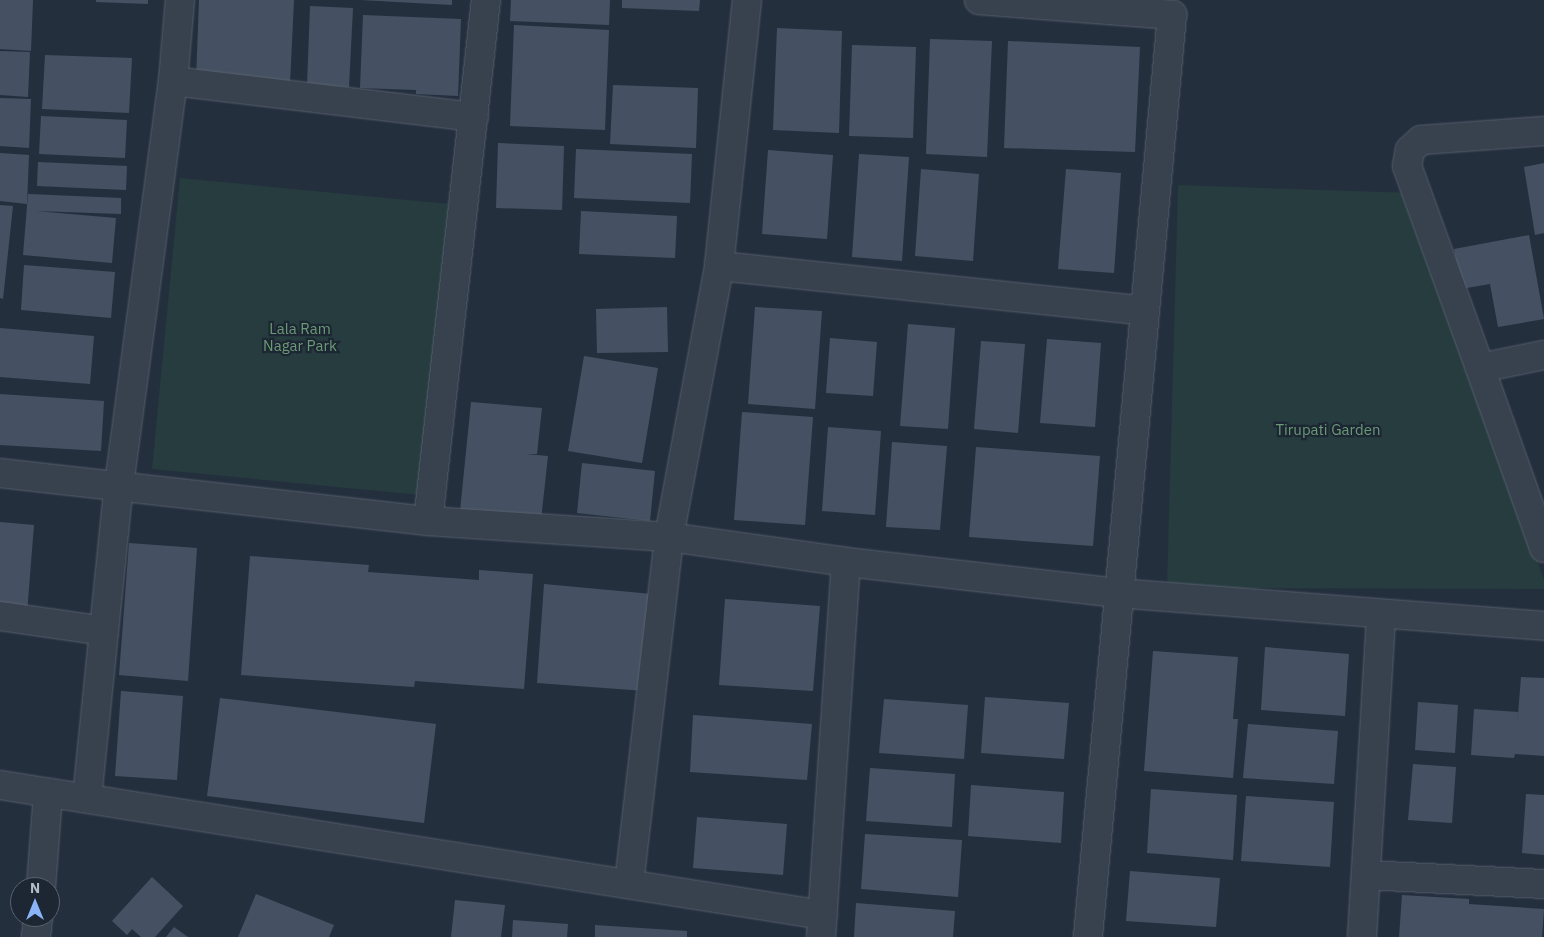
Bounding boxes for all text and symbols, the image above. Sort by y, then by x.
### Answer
park label: Lala Ram Nagar Park [263,319,337,354]
park label: Tirupati Garden [1276,421,1380,439]
north arrow [10,877,60,927]
text: N [30,879,40,897]

